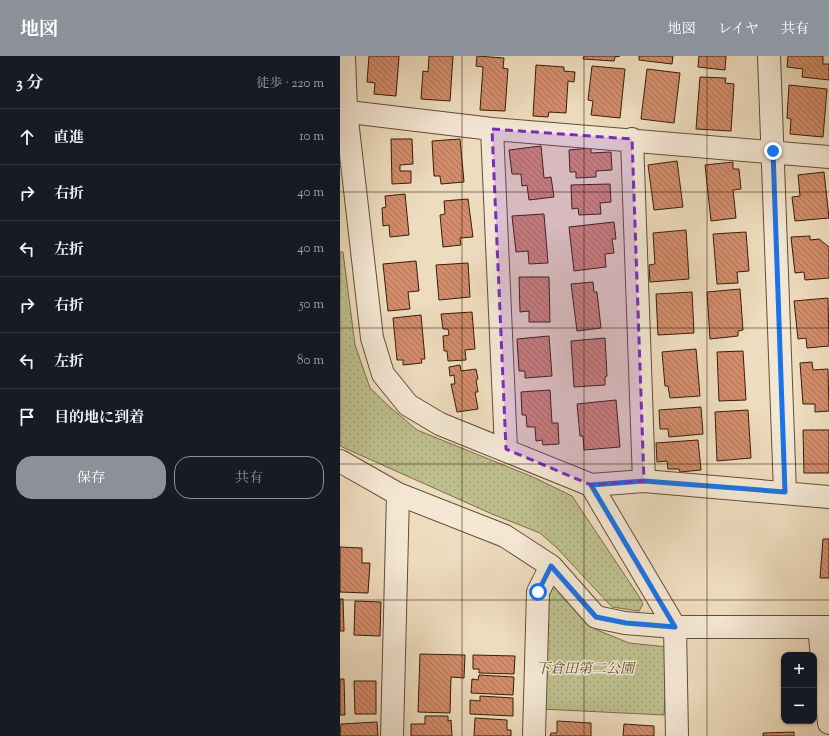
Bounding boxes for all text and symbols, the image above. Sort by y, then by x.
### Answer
text: 地図 [20,17,58,44]
text: 地図 [668,20,696,40]
text: レイヤ [718,20,759,40]
text: 共有 [781,20,809,40]
text: 3 分 [16,72,44,96]
text: 徒歩 · 220 m [257,75,324,93]
icon: ahead [16,126,38,148]
text: 直進 [54,128,84,149]
text: 10 m [299,128,324,146]
route end [764,142,782,160]
icon: right [16,182,38,204]
text: 右折 [54,184,84,205]
text: 40 m [297,184,324,202]
icon: left [16,238,38,260]
text: 左折 [54,240,84,261]
text: 40 m [297,240,324,258]
icon: right [16,294,38,316]
text: 右折 [54,296,84,317]
text: 50 m [299,296,324,314]
icon: left [16,350,38,372]
text: 左折 [54,352,84,373]
text: 80 m [297,352,324,370]
icon: arrive [16,406,38,428]
text: 目的地に到着 [54,408,144,429]
button: 保存 [16,456,166,499]
button: 共有 [174,456,324,499]
route start [529,583,547,601]
map controls [781,652,817,724]
button: + [781,652,817,688]
park label: 下倉田第二公園 [536,660,636,680]
button: − [781,688,817,724]

